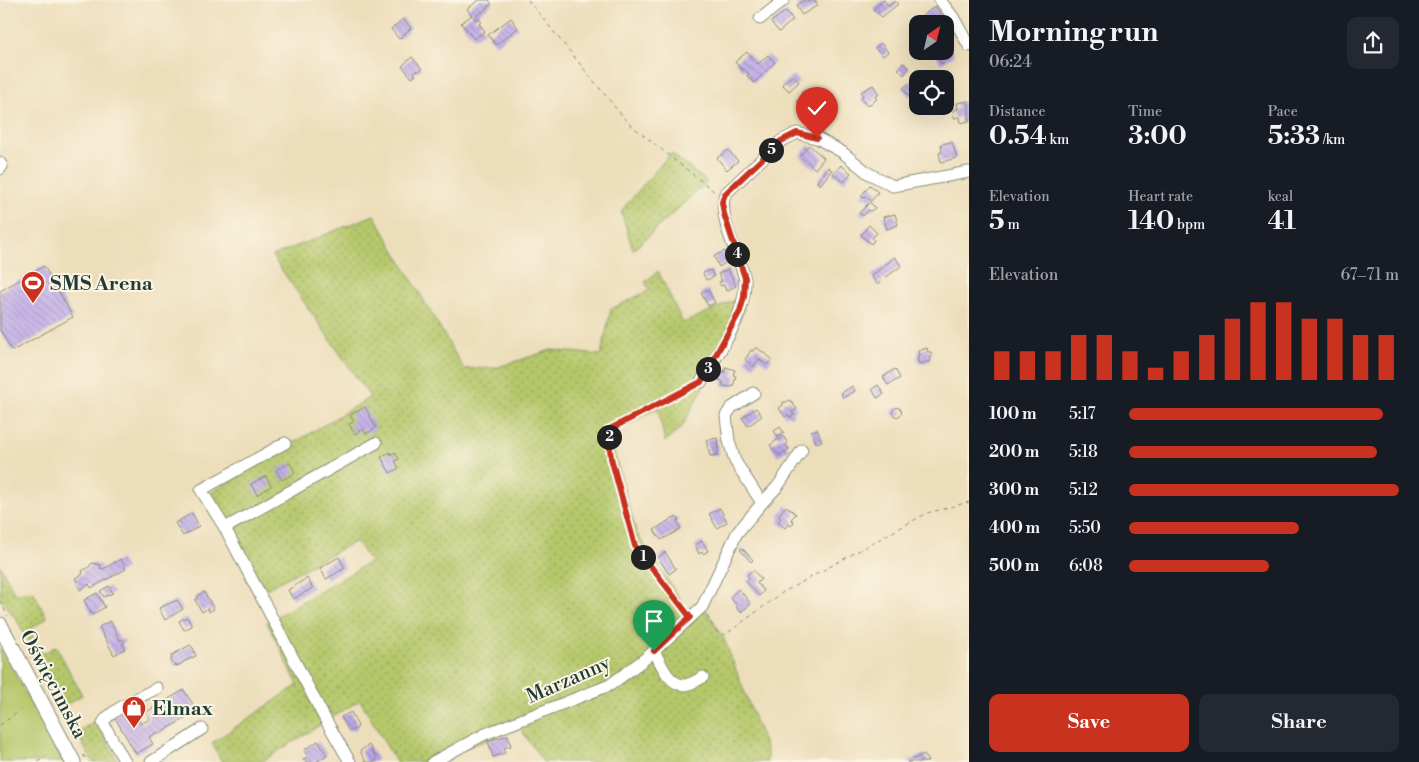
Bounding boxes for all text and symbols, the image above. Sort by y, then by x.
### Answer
north arrow [909,15,954,60]
map controls [909,15,954,115]
text: Morning run [989,15,1158,50]
button: share [1347,17,1399,69]
text: 06:24 [989,52,1032,72]
button: locate [909,70,954,115]
pin [796,87,838,138]
icon: check [803,94,831,122]
text: Distance [989,103,1046,121]
text: Time [1128,103,1162,121]
text: Pace [1268,103,1298,121]
text: 0.54 [989,121,1047,152]
text: 3:00 [1128,121,1187,152]
text: 5:33 [1268,121,1320,152]
text: km [1047,131,1069,149]
text: /km [1320,131,1345,149]
pin: 5 [758,138,784,162]
text: 5 [767,141,776,159]
text: Elevation [989,188,1050,206]
text: Heart rate [1128,188,1193,206]
text: kcal [1268,188,1293,206]
text: 5 [989,206,1005,237]
text: 140 [1128,206,1174,237]
text: 41 [1268,206,1296,237]
text: m [1005,216,1020,234]
text: bpm [1174,216,1205,234]
pin: 4 [724,242,750,266]
text: 4 [733,245,742,263]
text: Elevation [989,265,1058,285]
text: 67–71 m [1341,265,1399,285]
sports icon: SMS Arena [20,270,46,304]
place label: SMS Arena [50,272,153,297]
pin: 3 [696,356,720,382]
text: 3 [704,360,713,378]
text: 100 m [989,404,1037,424]
text: 5:17 [1069,404,1096,424]
pin: 2 [596,424,622,450]
text: 2 [605,428,614,446]
text: 200 m [989,442,1039,462]
text: 5:18 [1069,442,1098,462]
text: 300 m [989,480,1039,500]
text: 5:12 [1069,480,1098,500]
text: 400 m [989,518,1040,538]
text: 5:50 [1069,518,1101,538]
pin: 1 [630,544,656,570]
text: 1 [640,548,647,566]
text: 500 m [989,556,1039,576]
text: 6:08 [1069,556,1103,576]
pin [633,600,675,651]
icon: arrive [640,607,668,635]
street label: Oświęcimska [14,626,92,744]
street label: Marzanny [523,651,615,710]
button: Save [989,694,1189,752]
button: Share [1199,694,1399,752]
shop icon: Elmax [121,695,147,729]
place label: Elmax [152,697,214,722]

